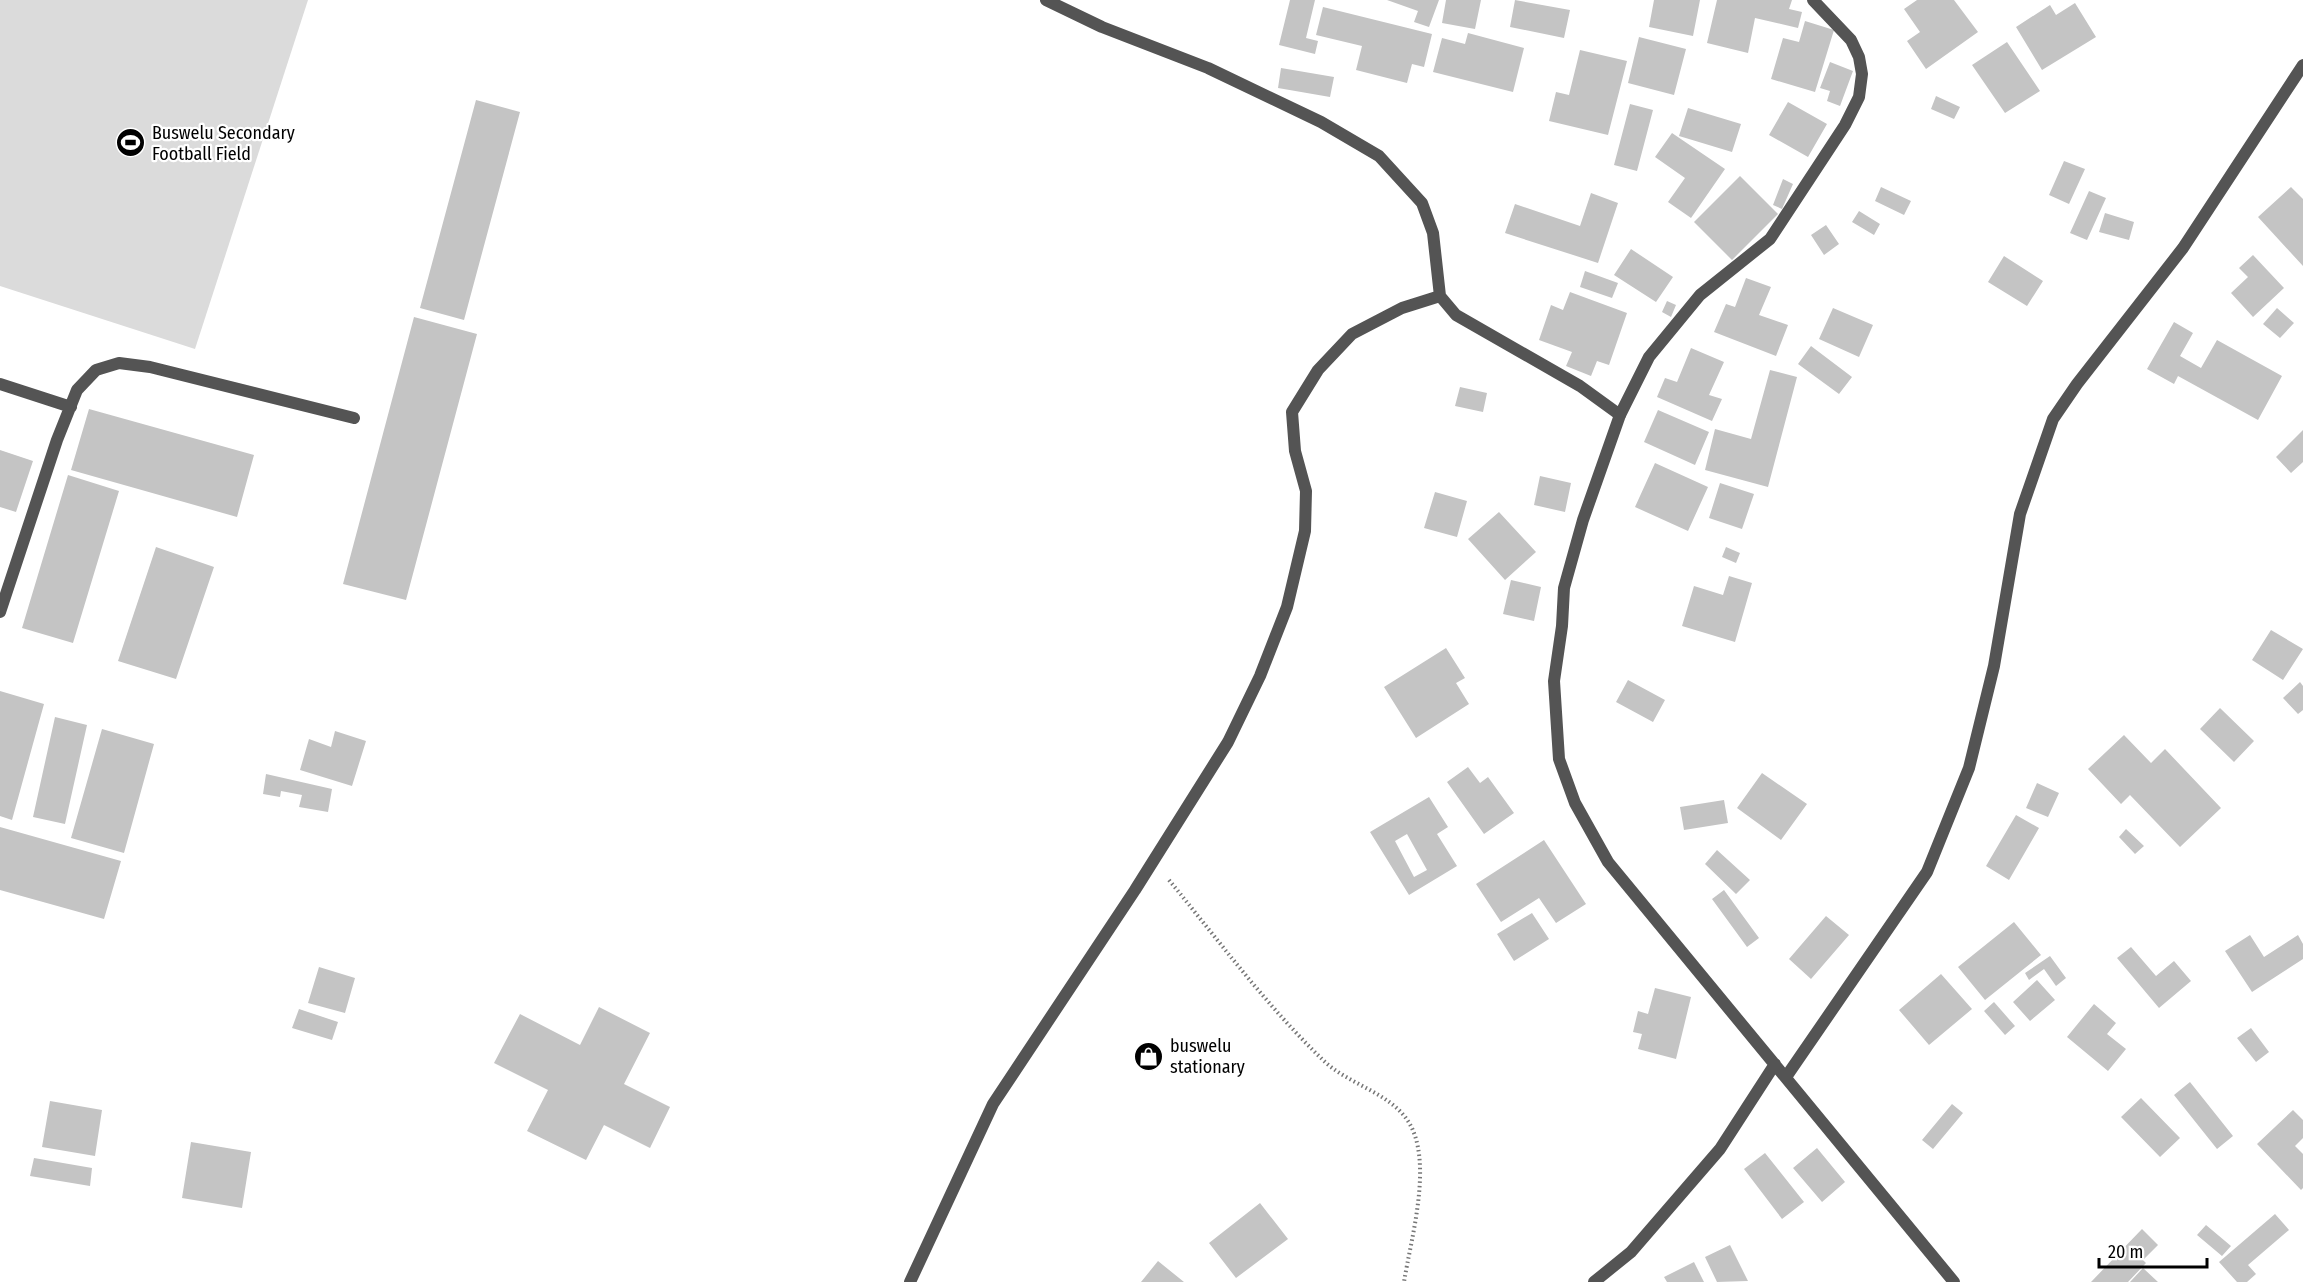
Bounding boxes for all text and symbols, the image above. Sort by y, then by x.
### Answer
place label: Buswelu Secondary Football Field [152,122,295,165]
sports icon: Buswelu Secondary Football Field [115,127,147,159]
place label: buswelu stationary [1170,1035,1245,1078]
shop icon: buswelu stationary [1133,1040,1165,1072]
scale bar [2099,1231,2207,1269]
text: 20 m [2108,1241,2143,1263]

